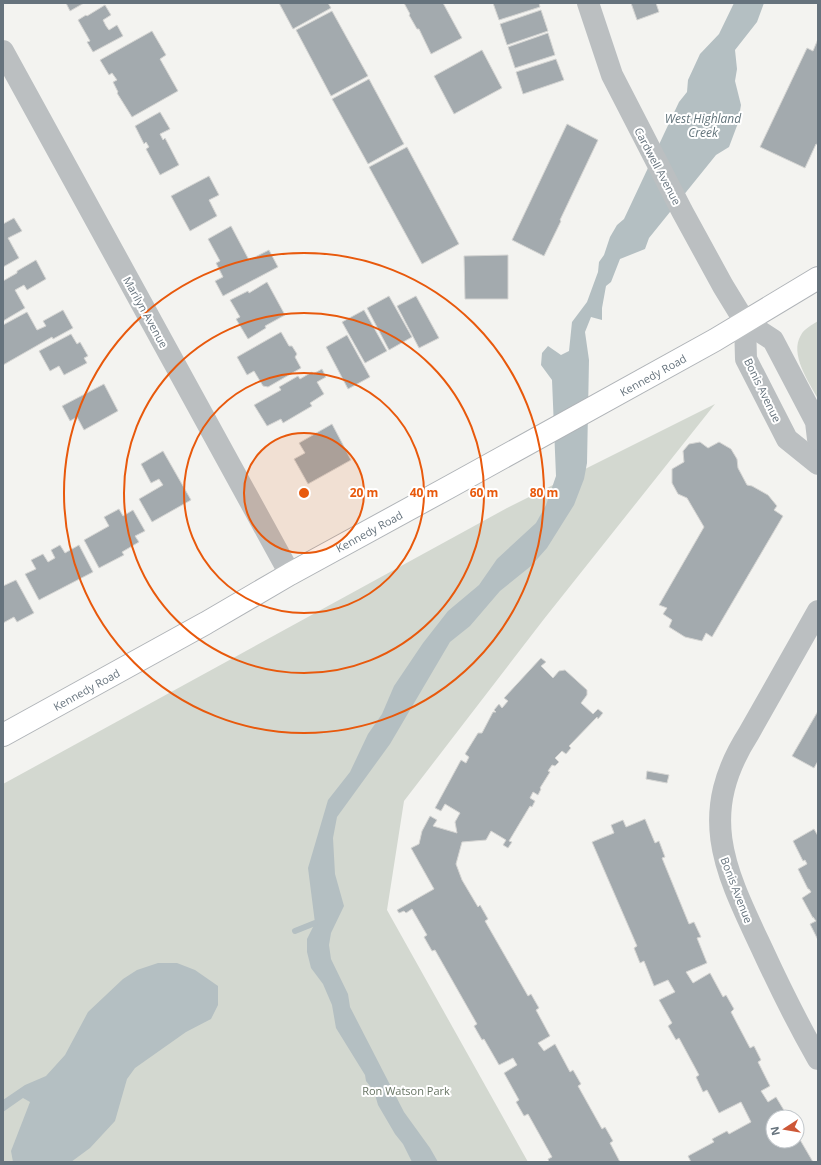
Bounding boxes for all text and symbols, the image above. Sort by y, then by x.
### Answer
water label: West Highland Creek [665,110,742,141]
street label: Cardwell Avenue [631,125,685,207]
street label: Marilyn Avenue [120,274,172,350]
street label: Kennedy Road [617,350,689,399]
street label: Bonis Avenue [741,355,785,425]
text: 20 m [350,484,378,501]
text: 40 m [410,484,438,501]
text: 60 m [470,484,498,501]
text: 80 m [530,484,558,501]
centre of rings [297,486,311,500]
street label: Kennedy Road [333,507,405,555]
street label: Kennedy Road [50,665,122,714]
street label: Bonis Avenue [718,855,756,925]
park label: Ron Watson Park [362,1083,450,1098]
north arrow [765,1109,805,1149]
text: N [766,1125,783,1137]

